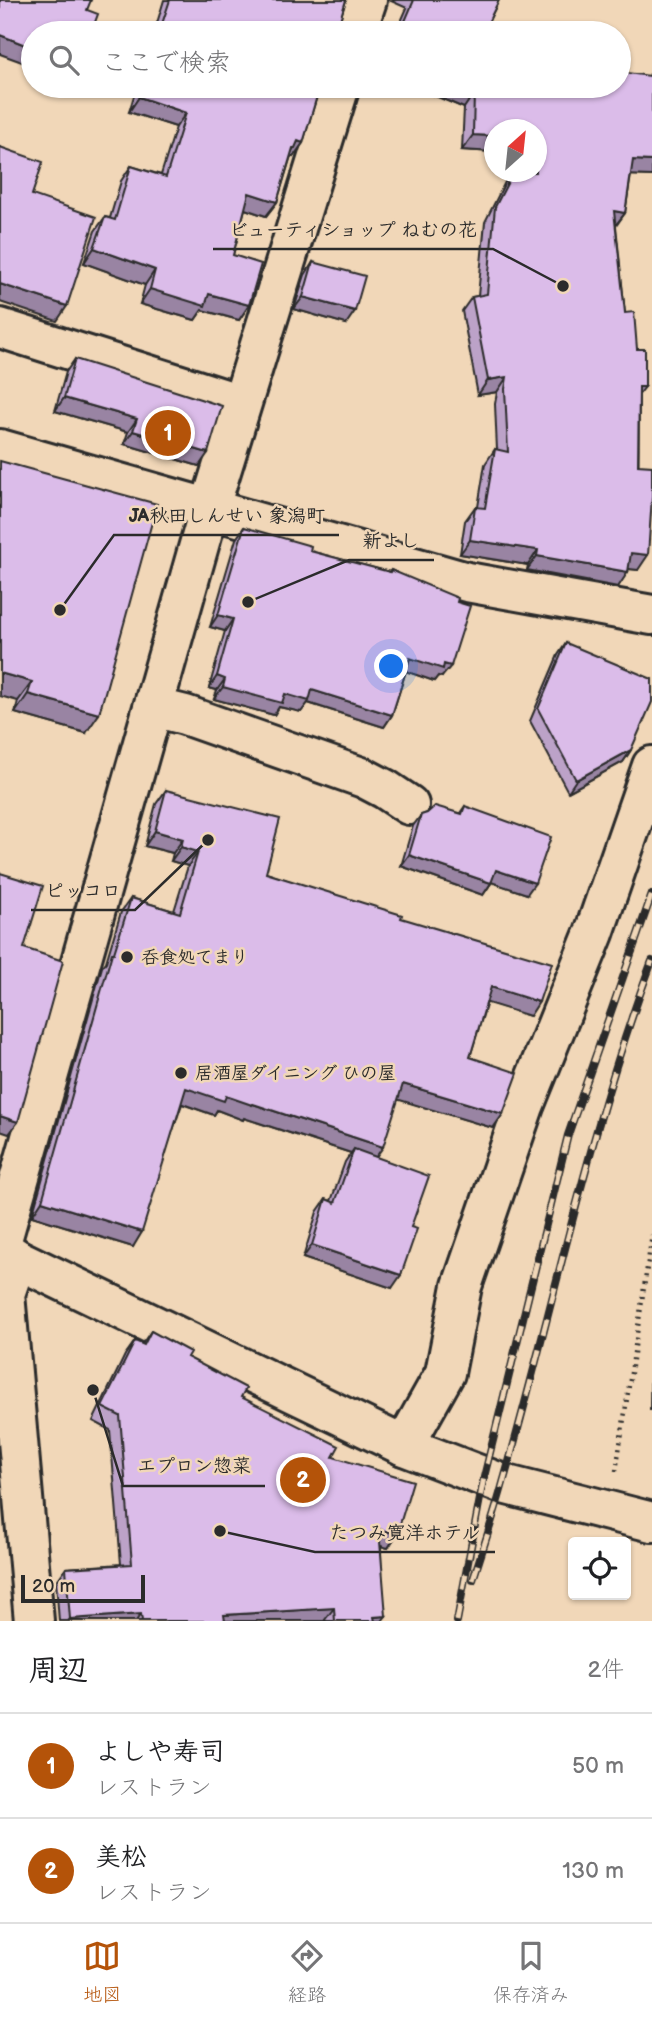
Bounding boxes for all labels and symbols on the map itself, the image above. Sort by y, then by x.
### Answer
north arrow [484,119,547,182]
callout: ビューティショップ ねむの花 [213,209,493,249]
text: ビューティショップ ねむの花 [229,219,477,242]
pin: 1 [145,407,191,459]
callout: JA秋田しんせい 象潟町 [114,495,339,535]
text: JA秋田しんせい 象潟町 [129,505,325,528]
callout: 新よし [349,520,434,560]
text: 新よし [362,530,420,553]
your location [374,649,408,683]
callout: ピッコロ [31,870,135,910]
text: ピッコロ [45,880,121,903]
place label: 呑食処てまり [141,947,249,968]
marker: 呑食処てまり [119,949,135,965]
place label: 居酒屋ダイニング ひの屋 [195,1063,396,1084]
marker: 居酒屋ダイニング ひの屋 [173,1065,189,1081]
callout: エプロン惣菜 [123,1446,265,1486]
pin: 2 [280,1454,326,1506]
text: エプロン惣菜 [137,1455,251,1478]
callout: たつみ寛洋ホテル [315,1512,495,1552]
text: たつみ寛洋ホテル [330,1522,480,1545]
scale bar [21,1572,145,1604]

